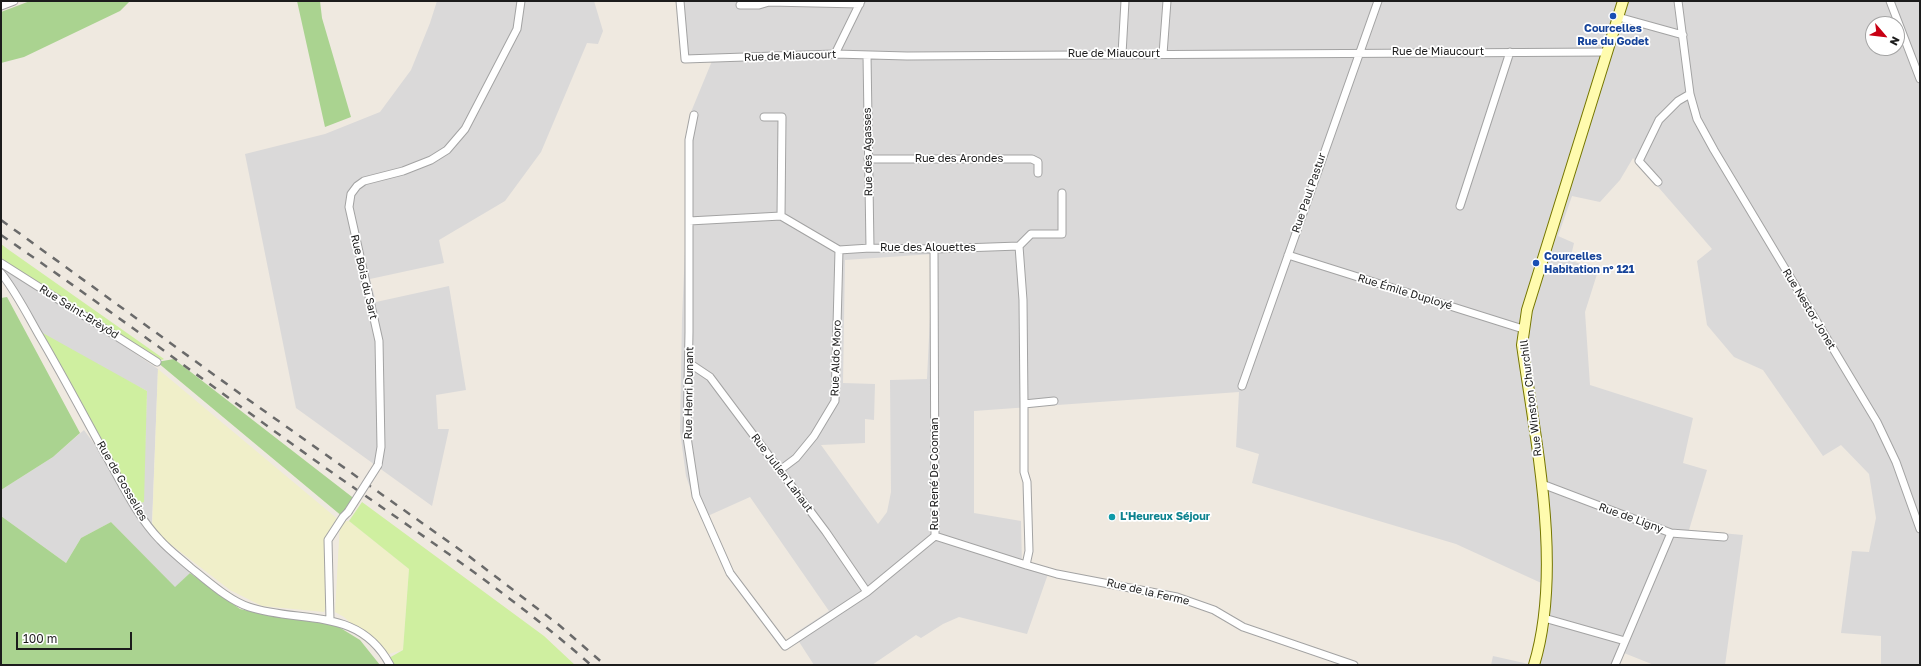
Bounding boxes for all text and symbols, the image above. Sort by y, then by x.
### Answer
marker: Courcelles Rue du Godet [1608,11,1618,21]
north arrow [1865,16,1905,56]
place label: Courcelles Rue du Godet [1577,22,1649,48]
text: N [1887,35,1903,48]
street label: Rue de Miaucourt [1392,45,1484,59]
street label: Rue de Miaucourt [1068,47,1160,61]
street label: Rue de Miaucourt [744,48,836,64]
street label: Rue des Agasses [861,107,875,197]
street label: Rue Paul Pastur [1289,151,1329,235]
street label: Rue des Arondes [915,152,1003,166]
street label: Rue Bois du Sart [348,233,380,321]
street label: Rue des Alouettes [880,241,976,255]
place label: Courcelles Habitation n° 121 [1544,250,1634,276]
marker: Courcelles Habitation n° 121 [1531,258,1541,268]
street label: Rue Nestor Jonet [1780,266,1838,352]
street label: Rue Émile Duployé [1356,271,1454,313]
street label: Rue Saint-Brèyôd [37,282,121,342]
street label: Rue Aldo Moro [828,320,844,396]
street label: Rue Winston Churchill [1517,339,1545,457]
street label: Rue Henri Dunant [682,346,696,440]
street label: Rue René De Cooman [928,418,942,530]
street label: Rue Julien Lahaut [748,431,816,515]
street label: Rue de Gosselies [94,439,150,523]
street label: Rue de Ligny [1597,500,1665,536]
place label: L'Heureux Séjour [1120,510,1210,524]
marker: L'Heureux Séjour [1107,512,1117,522]
street label: Rue de la Ferme [1105,576,1191,608]
scale bar [18,624,134,650]
text: 100 m [23,631,57,646]

